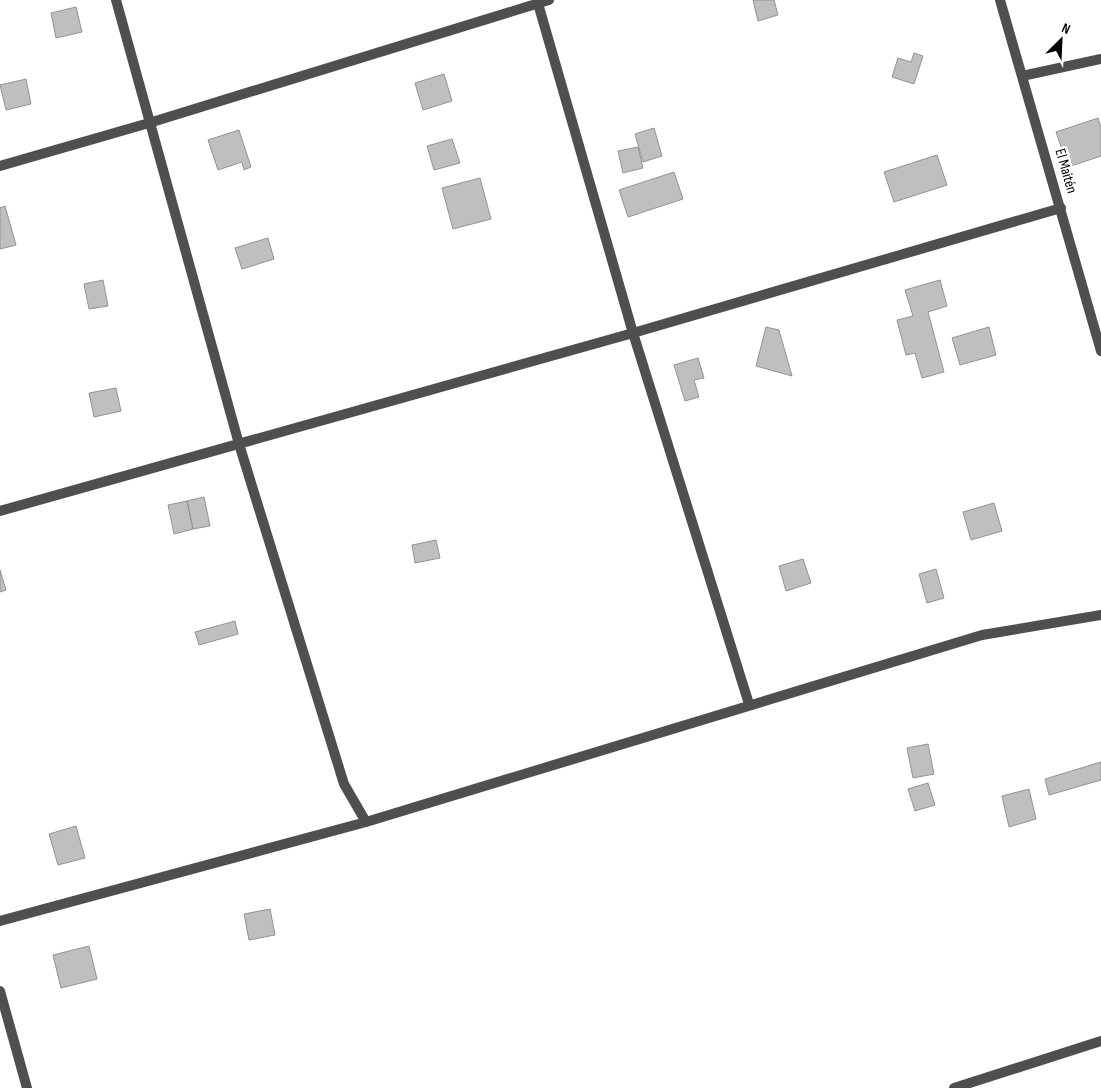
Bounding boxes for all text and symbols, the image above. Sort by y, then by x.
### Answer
north arrow [1036,15,1086,65]
text: N [1059,19,1073,38]
street label: El Maitén [1051,146,1081,196]

